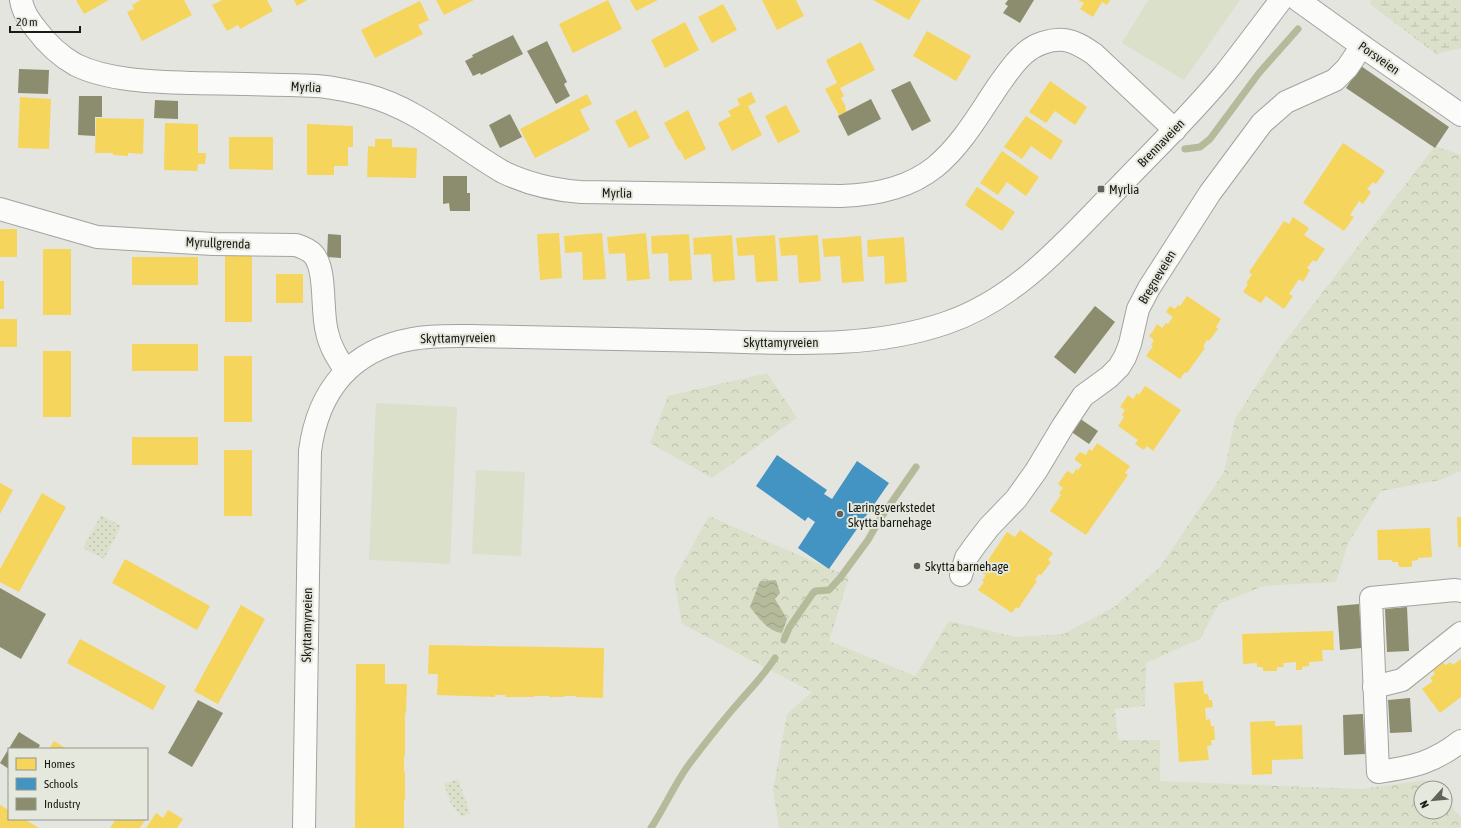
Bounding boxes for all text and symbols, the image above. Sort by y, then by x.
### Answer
scale bar [10,8,80,34]
text: 20 m [16,15,38,29]
street label: Porsveien [1355,38,1403,78]
street label: Myrlia [290,79,322,95]
street label: Brennaveien [1134,116,1188,170]
place label: Myrlia [1109,182,1139,197]
marker: Myrlia [1096,184,1106,194]
street label: Myrlia [602,185,632,201]
street label: Myrullgrenda [185,234,251,252]
street label: Bregneveien [1135,247,1179,307]
street label: Skyttamyrveien [420,330,496,346]
street label: Skyttamyrveien [744,335,818,350]
place label: Læringsverkstedet Skytta barnehage [848,500,936,530]
marker: Læringsverkstedet Skytta barnehage [835,509,845,519]
place label: Skytta barnehage [925,559,1009,574]
marker: Skytta barnehage [912,561,922,571]
street label: Skyttamyrveien [299,587,315,663]
legend [8,748,148,820]
text: Homes [44,757,75,771]
text: Schools [44,777,78,791]
north arrow [1413,780,1453,820]
text: Industry [44,797,81,811]
text: N [1417,799,1431,810]

